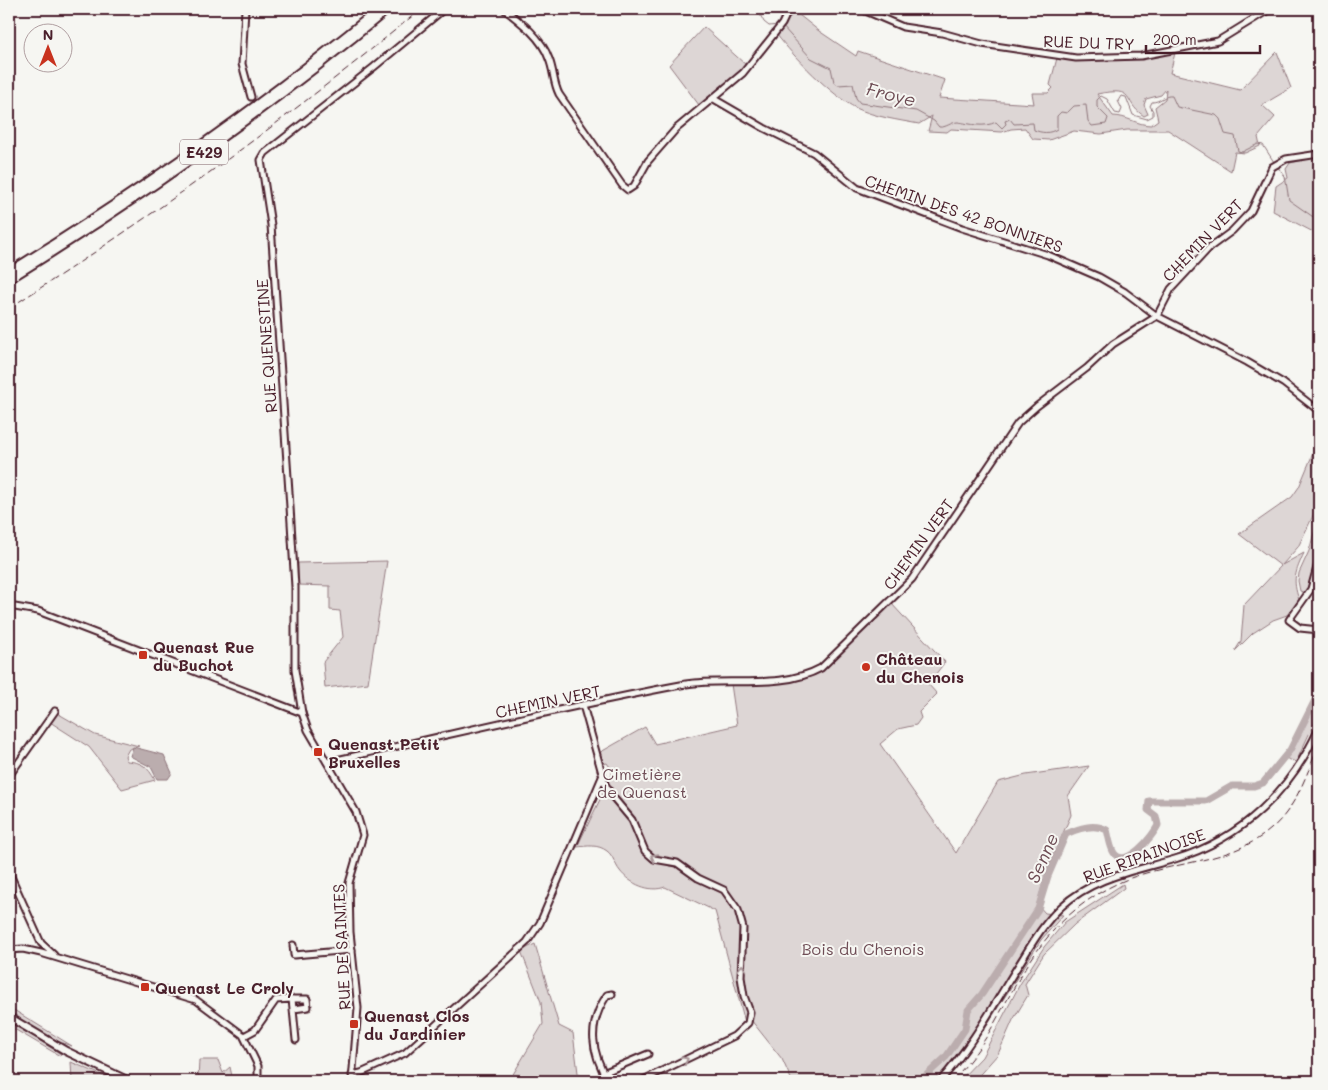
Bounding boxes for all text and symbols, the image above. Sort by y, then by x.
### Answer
north arrow [22,22,72,72]
scale bar [1146,22,1259,54]
text: N [43,25,53,44]
text: 200 m [1153,29,1197,49]
street label: RUE DU TRY [1043,30,1135,54]
water label: Froye [864,76,918,112]
road number: E429 [180,140,228,164]
street label: CHEMIN DES 42 BONNIERS [862,169,1066,257]
street label: CHEMIN VERT [1157,194,1247,286]
street label: RUE QUENESTINE [251,278,281,414]
street label: CHEMIN VERT [878,494,958,594]
place label: Quenast Rue du Buchot [153,636,254,675]
place label: Château du Chenois [876,648,964,687]
marker: Quenast Rue du Buchot [137,649,149,661]
marker: Château du Chenois [860,661,872,673]
street label: CHEMIN VERT [493,680,603,722]
place label: Quenast Petit Bruxelles [328,733,440,772]
marker: Quenast Petit Bruxelles [312,746,324,758]
park label: Cimetière de Quenast [597,763,687,802]
street label: RUE RIPAINOISE [1080,823,1208,887]
water label: Senne [1020,829,1064,887]
one-way arrow [650,853,659,863]
street label: RUE DE SAINTES [327,883,355,1011]
park label: Bois du Chenois [802,938,924,959]
one-way arrow [736,963,747,971]
place label: Quenast Le Croly [155,977,294,998]
marker: Quenast Le Croly [139,981,151,993]
place label: Quenast Clos du Jardinier [364,1005,469,1044]
marker: Quenast Clos du Jardinier [348,1018,360,1030]
one-way arrow [679,1056,688,1066]

